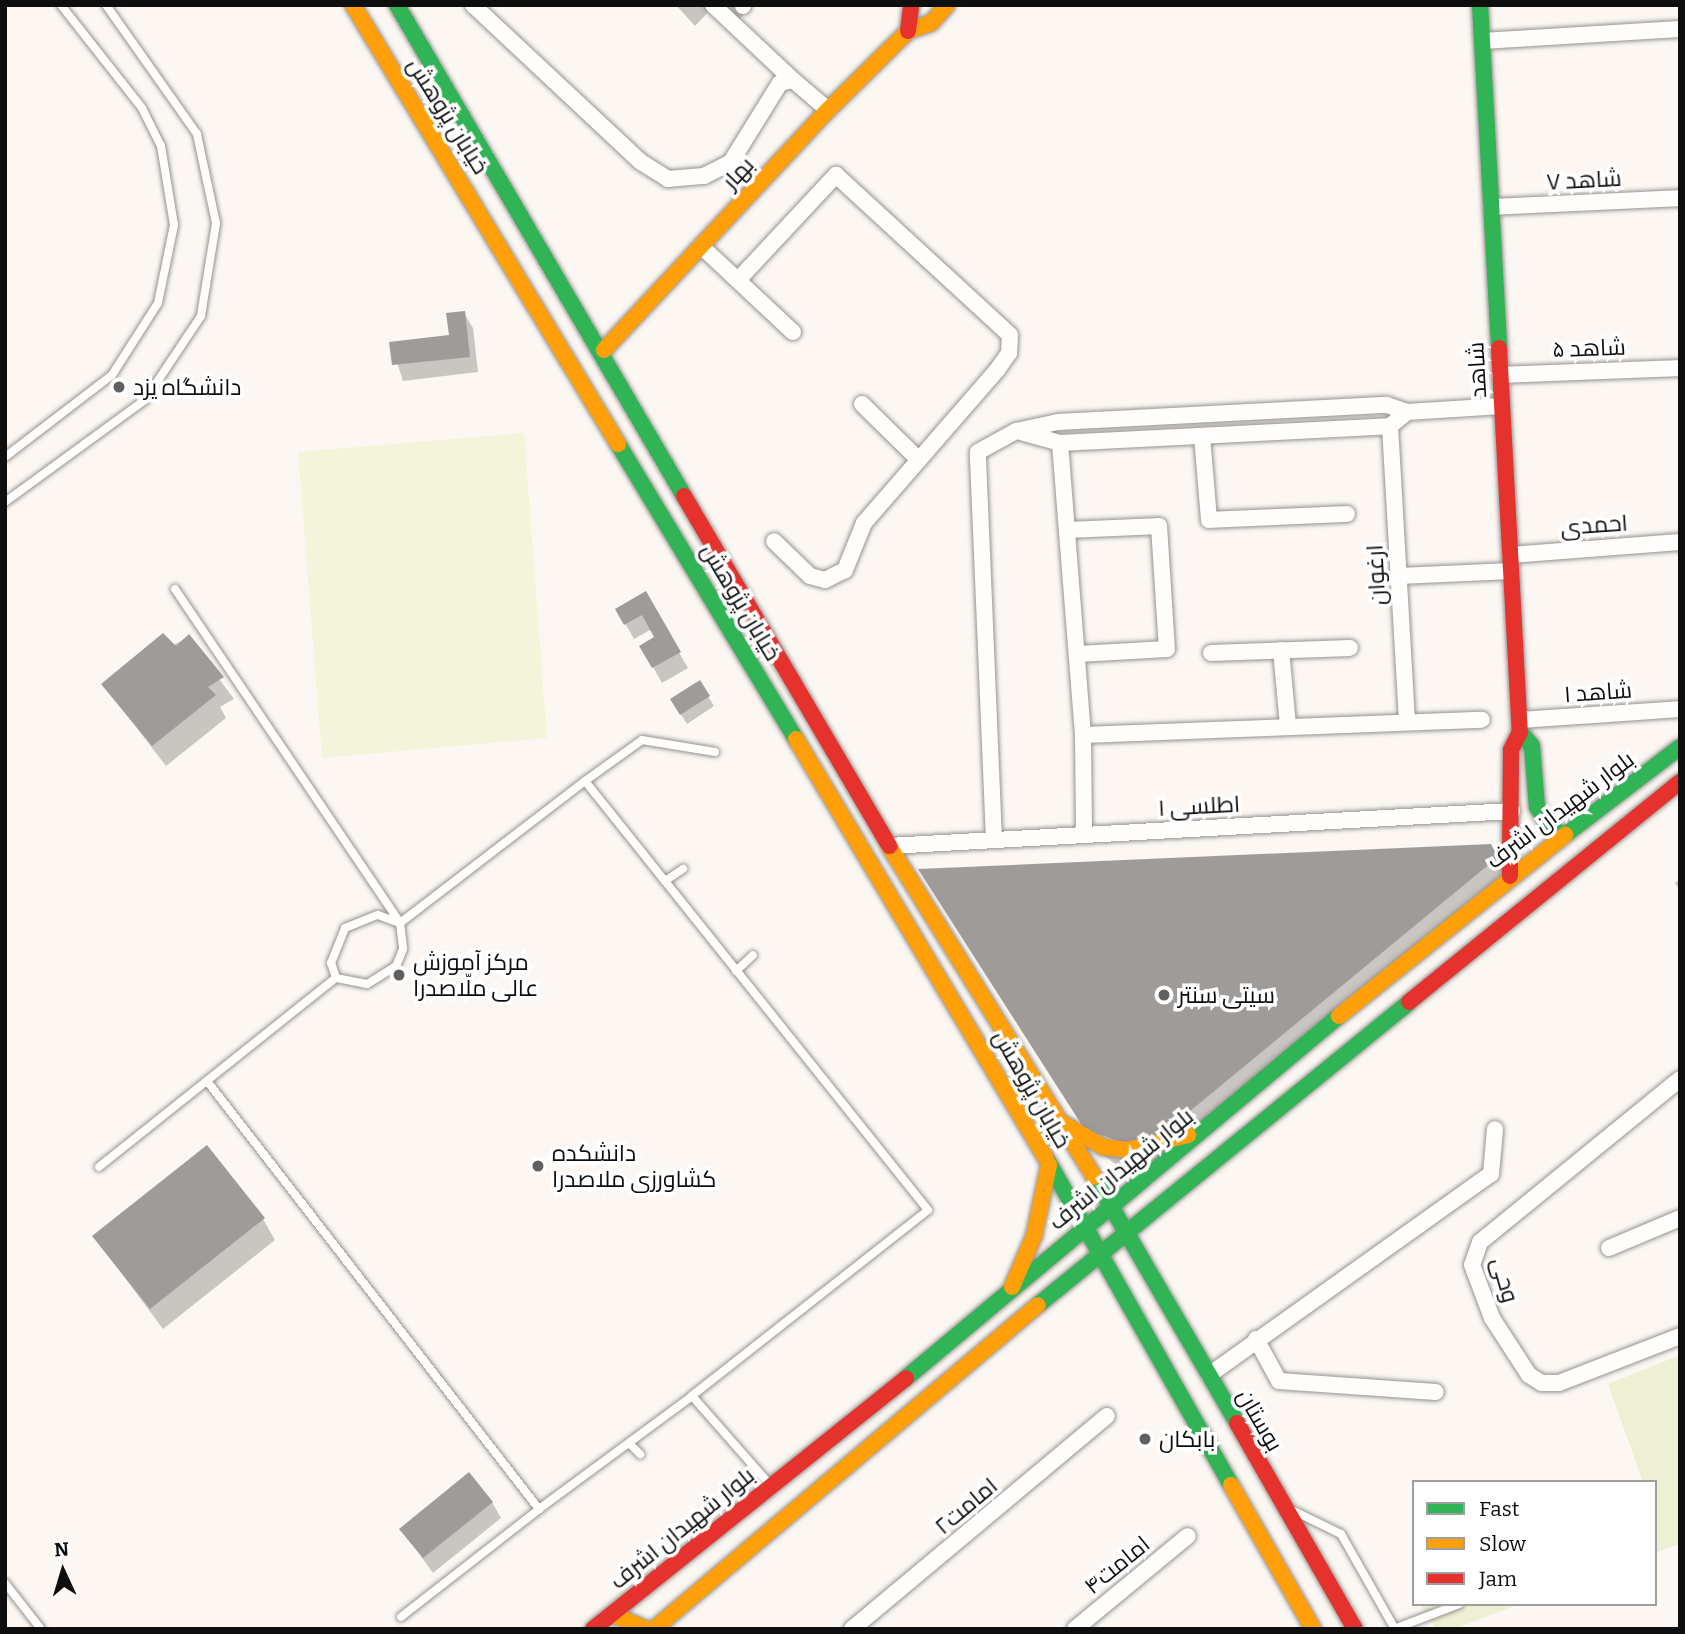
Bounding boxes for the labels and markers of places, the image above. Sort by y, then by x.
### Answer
place label: دانشگاه یزد [133,373,241,401]
marker: دانشگاه یزد [111,379,127,395]
place label: مرکز آموزش عالی ملّاصدرا [413,948,538,1002]
marker: مرکز آموزش عالی ملّاصدرا [391,967,407,983]
place label: سیتی سنتر [1178,981,1275,1009]
marker: سیتی سنتر [1156,987,1172,1003]
place label: دانشکده کشاورزی ملاصدرا [552,1139,716,1193]
marker: دانشکده کشاورزی ملاصدرا [530,1158,546,1174]
place label: بابکان [1159,1425,1215,1453]
marker: بابکان [1137,1431,1153,1447]

